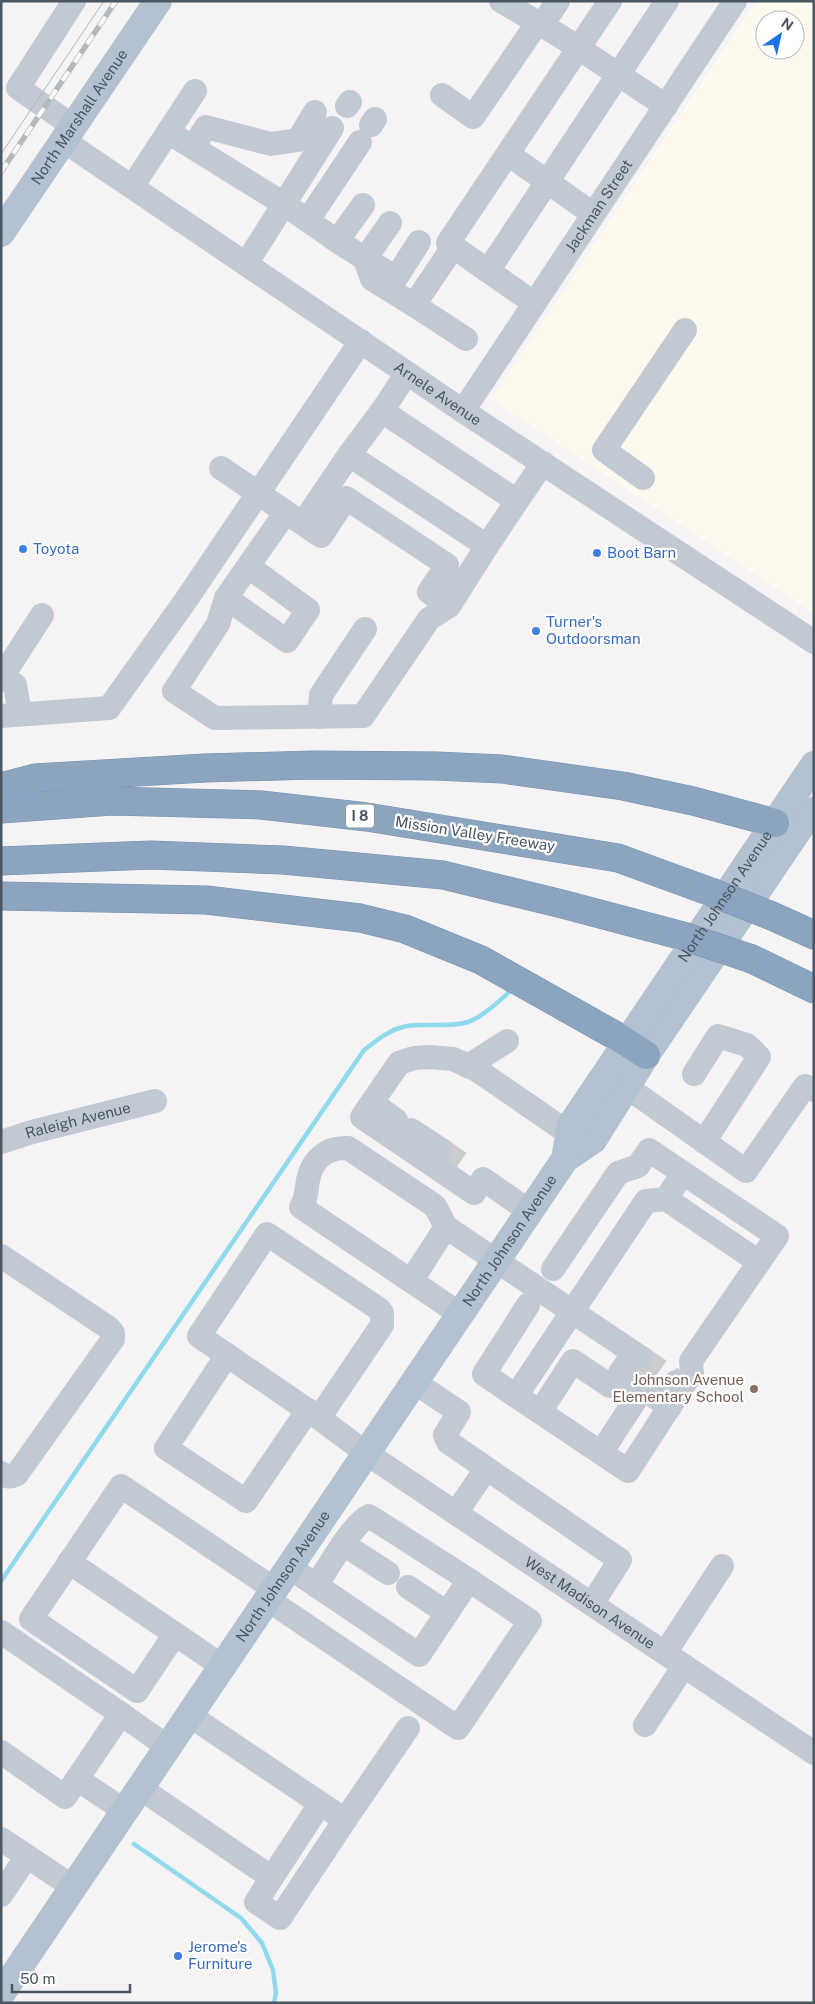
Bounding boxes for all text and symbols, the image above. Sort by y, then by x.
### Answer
north arrow [755,10,805,60]
text: N [778,15,796,34]
street label: North Marshall Avenue [27,46,131,188]
street label: Jackman Street [562,156,636,255]
street label: Arnele Avenue [391,358,485,429]
place label: Toyota [33,540,79,557]
marker: Toyota [17,543,29,555]
place label: Boot Barn [607,544,676,561]
marker: Boot Barn [591,547,603,559]
place label: Turner's Outdoorsman [546,613,641,647]
marker: Turner's Outdoorsman [530,625,542,637]
road number: I 8 [346,804,374,828]
street label: Mission Valley Freeway [394,812,556,855]
street label: North Johnson Avenue [675,827,775,965]
street label: Raleigh Avenue [23,1099,132,1142]
street label: North Johnson Avenue [459,1171,560,1309]
place label: Johnson Avenue Elementary School [612,1371,744,1405]
marker: Johnson Avenue Elementary School [748,1383,760,1395]
street label: North Johnson Avenue [232,1507,333,1645]
street label: West Madison Avenue [522,1553,658,1652]
place label: Jerome's Furniture [188,1938,253,1972]
marker: Jerome's Furniture [172,1950,184,1962]
scale bar [12,1962,130,1994]
text: 50 m [20,1970,55,1987]

